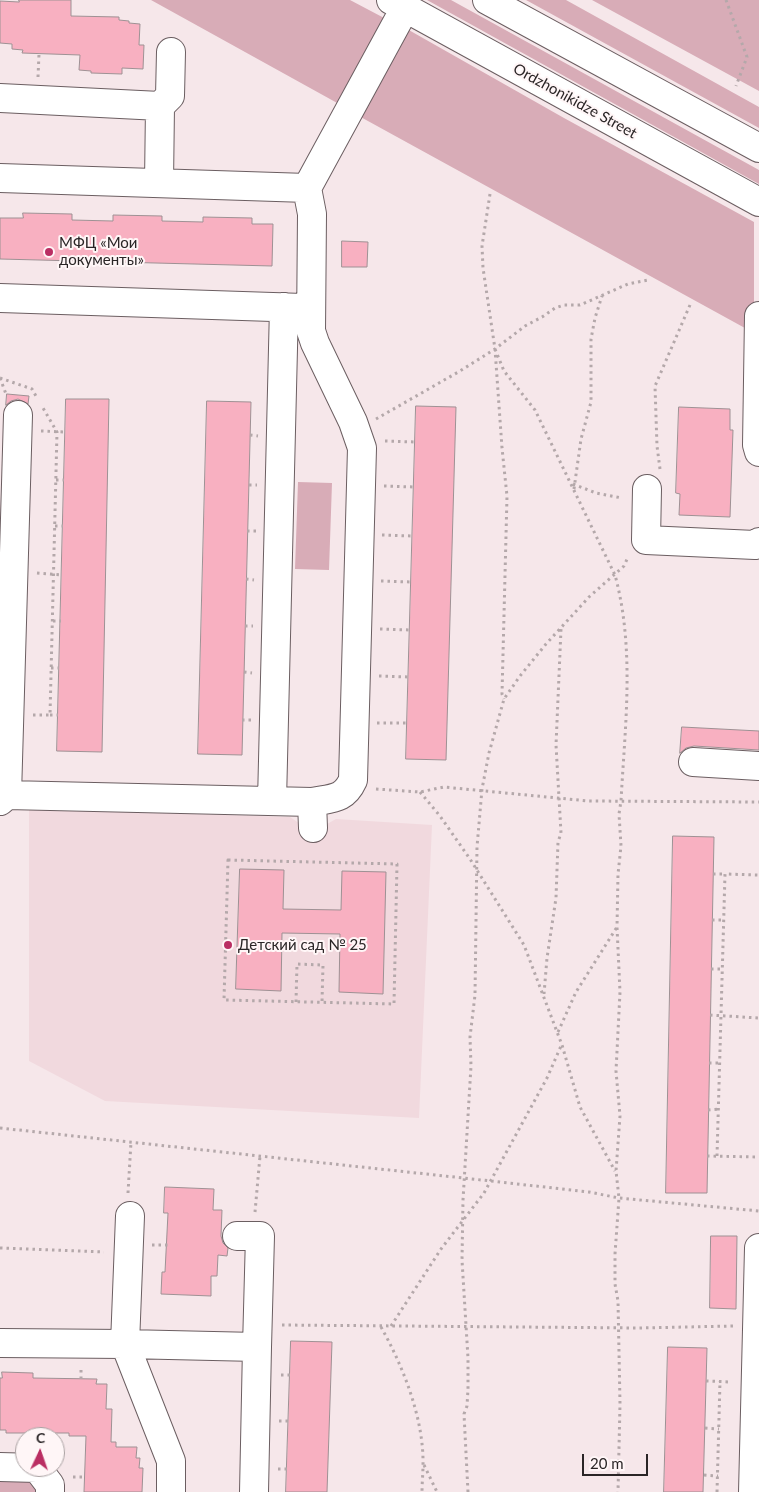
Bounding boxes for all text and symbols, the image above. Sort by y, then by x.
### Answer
street label: Ordzhonikidze Street [510,60,640,142]
place label: МФЦ «Мои документы» [59,234,144,269]
marker: МФЦ «Мои документы» [43,246,55,258]
place label: Детский сад № 25 [238,936,367,954]
marker: Детский сад № 25 [222,939,234,951]
north arrow [15,1427,65,1477]
text: С [36,1429,46,1446]
scale bar [584,1444,650,1476]
text: 20 m [590,1454,624,1472]

